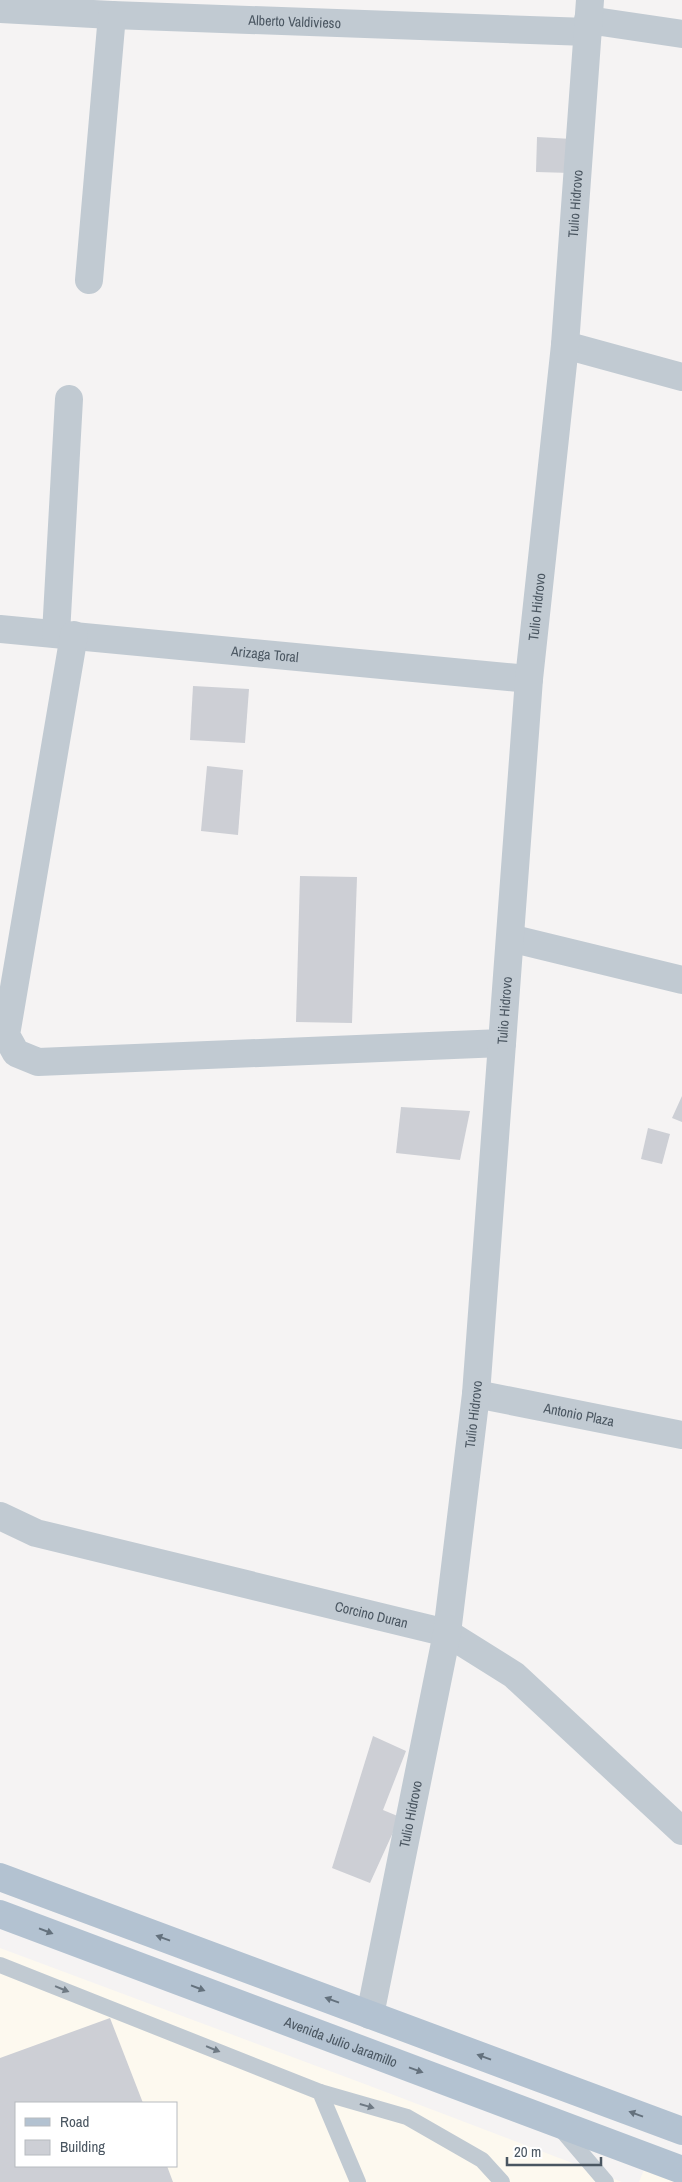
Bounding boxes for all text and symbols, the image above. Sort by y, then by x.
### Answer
street label: Alberto Valdivieso [247,11,341,32]
street label: Tulio Hidrovo [564,169,587,238]
street label: Tulio Hidrovo [524,572,549,642]
street label: Arizaga Toral [229,642,299,666]
street label: Tulio Hidrovo [493,976,516,1045]
street label: Tulio Hidrovo [461,1380,486,1449]
street label: Antonio Plaza [541,1398,616,1430]
street label: Corcino Duran [333,1597,410,1632]
street label: Tulio Hidrovo [395,1779,426,1849]
one-way arrow [38,1928,53,1935]
one-way arrow [155,1934,170,1942]
one-way arrow [191,1984,206,1992]
one-way arrow [54,1986,69,1994]
one-way arrow [324,1996,339,2004]
street label: Avenida Julio Jaramillo [281,2012,400,2071]
one-way arrow [205,2046,220,2054]
one-way arrow [476,2053,491,2061]
one-way arrow [408,2067,423,2074]
legend [15,2102,178,2167]
one-way arrow [359,2102,374,2110]
one-way arrow [629,2110,644,2117]
text: Road [60,2111,89,2132]
scale bar [507,2134,601,2166]
text: Building [60,2136,105,2157]
text: 20 m [514,2141,541,2162]

